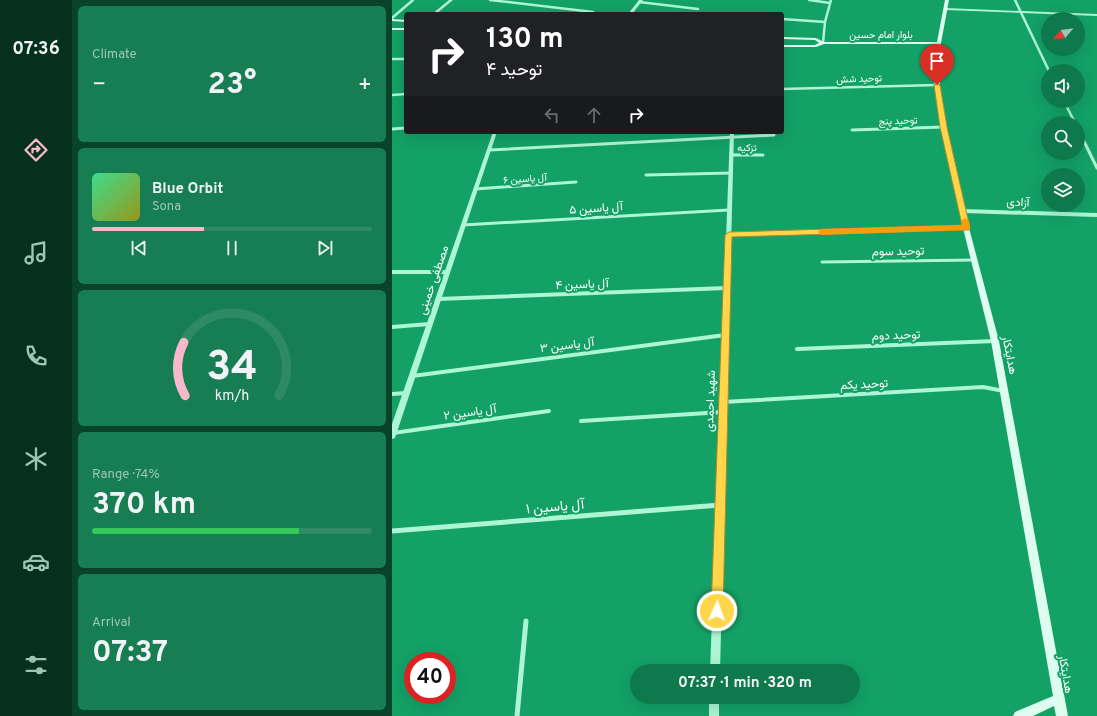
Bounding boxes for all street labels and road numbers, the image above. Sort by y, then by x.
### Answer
street label: بلوار امام حسین [849,29,913,42]
street label: توحید شش [836,72,882,87]
street label: توحید پنج [878,114,918,129]
street label: تزکیه [737,142,757,155]
street label: آل یاسین ۶ [503,171,548,188]
street label: آزادی [1006,195,1031,211]
street label: آل یاسین ۵ [569,199,625,219]
street label: مصطفی خمینی [415,243,453,317]
street label: توحید سوم [872,244,925,260]
street label: آل یاسین ۴ [555,276,610,294]
street label: توحید دوم [871,327,921,345]
street label: هدایتکار [997,333,1021,376]
street label: آل یاسین ۳ [539,335,596,357]
street label: شهید احمدی [702,370,720,432]
street label: توحید یکم [840,376,889,394]
street label: آل یاسین ۲ [443,401,499,425]
street label: آل یاسین ۱ [525,496,587,519]
street label: هدایتکار [1054,652,1076,695]

